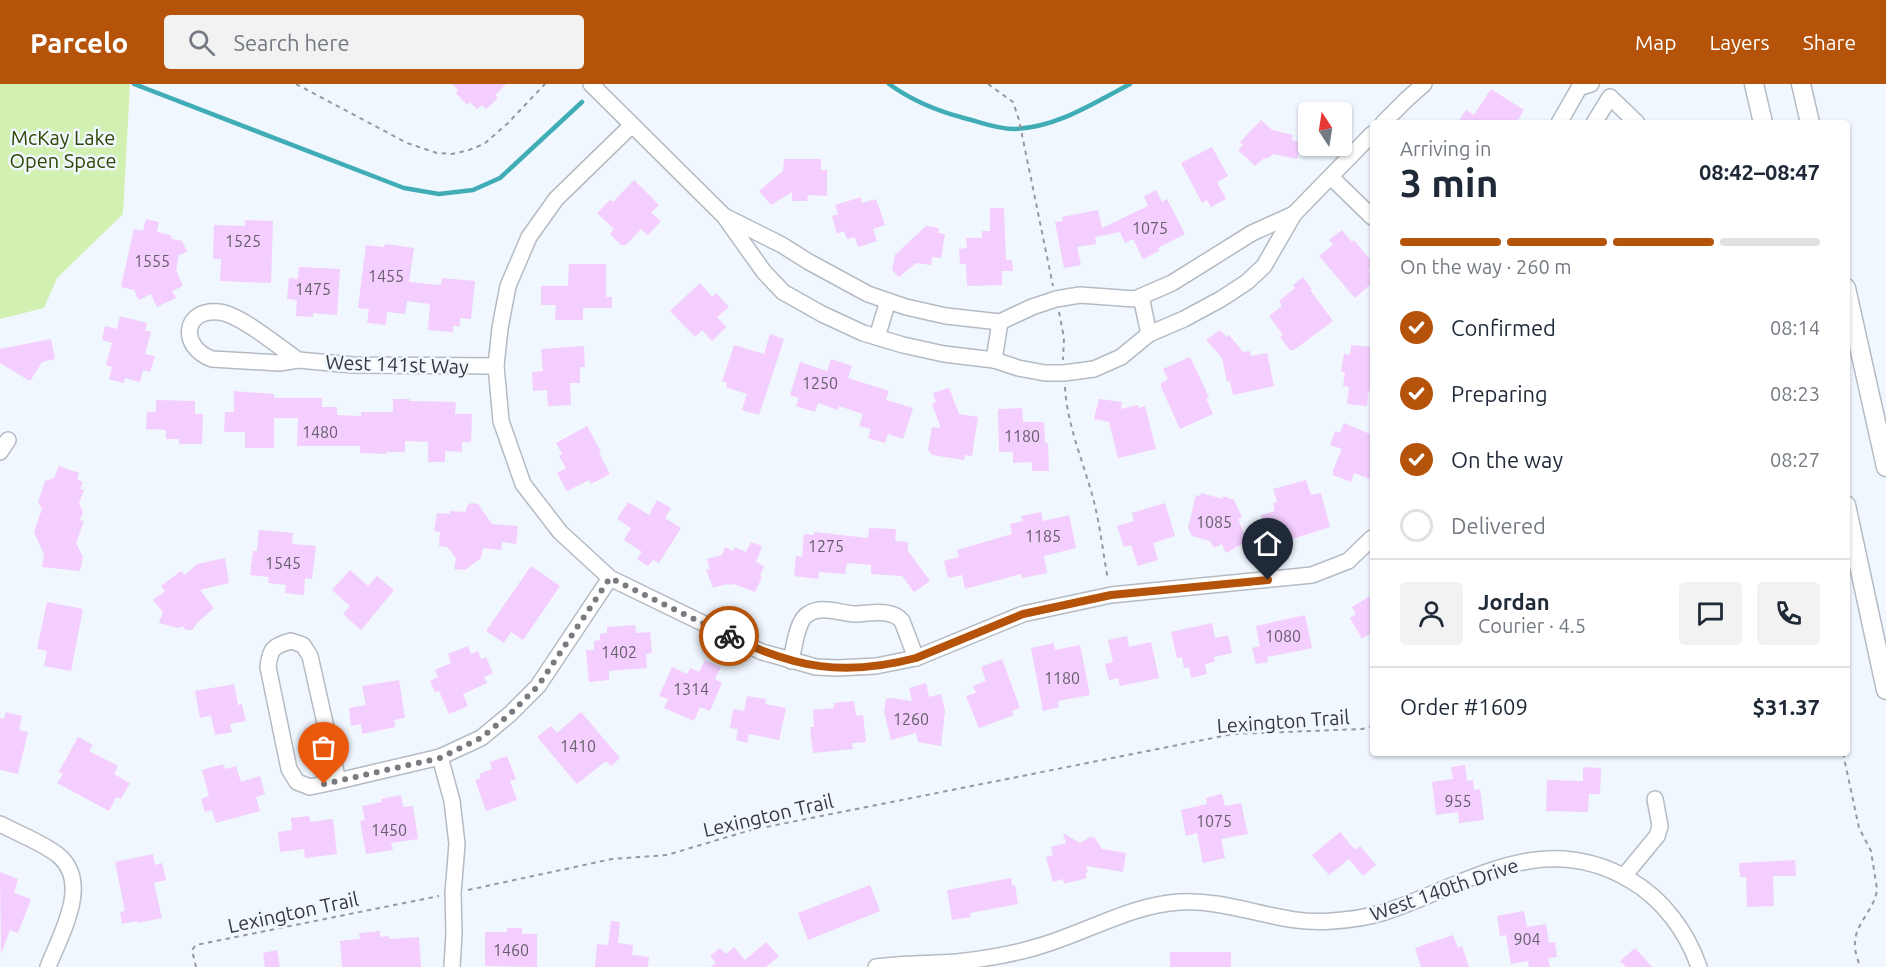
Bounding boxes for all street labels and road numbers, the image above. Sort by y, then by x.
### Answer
street label: West 141st Way [325,350,469,378]
street label: Lexington Trail [1216,705,1350,737]
street label: Lexington Trail [701,789,835,841]
street label: West 140th Drive [1367,853,1521,925]
street label: Lexington Trail [226,887,360,937]

